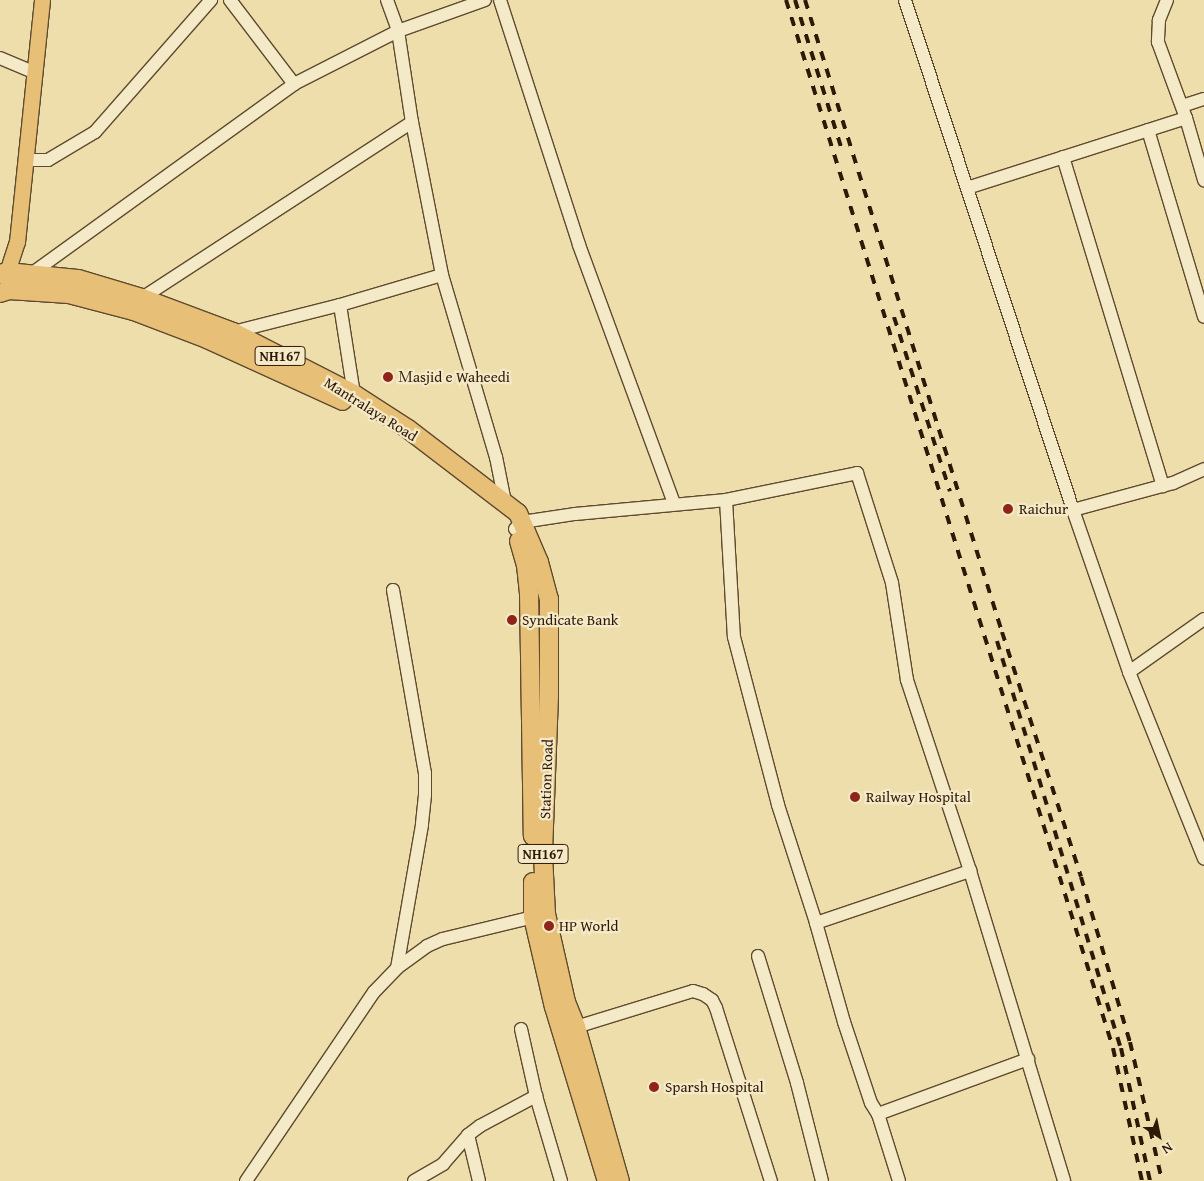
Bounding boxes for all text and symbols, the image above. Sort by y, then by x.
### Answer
road number: NH167 [254,344,306,368]
place label: Ｍasjid e Waheedi [398,368,510,386]
marker: Ｍasjid e Waheedi [382,371,394,383]
street label: Mantralaya Road [321,373,421,445]
place label: Raichur [1019,500,1068,518]
marker: Raichur [1001,502,1015,516]
place label: Syndicate Bank [522,611,618,629]
marker: Syndicate Bank [506,614,518,626]
street label: Station Road [536,739,556,819]
place label: Railway Hospital [866,788,971,806]
marker: Railway Hospital [848,790,862,804]
road number: NH167 [517,842,569,866]
place label: HP World [559,917,619,935]
marker: HP World [543,920,555,932]
place label: Sparsh Hospital [665,1078,764,1096]
marker: Sparsh Hospital [647,1080,661,1094]
north arrow [1134,1111,1184,1161]
text: N [1158,1138,1177,1159]

